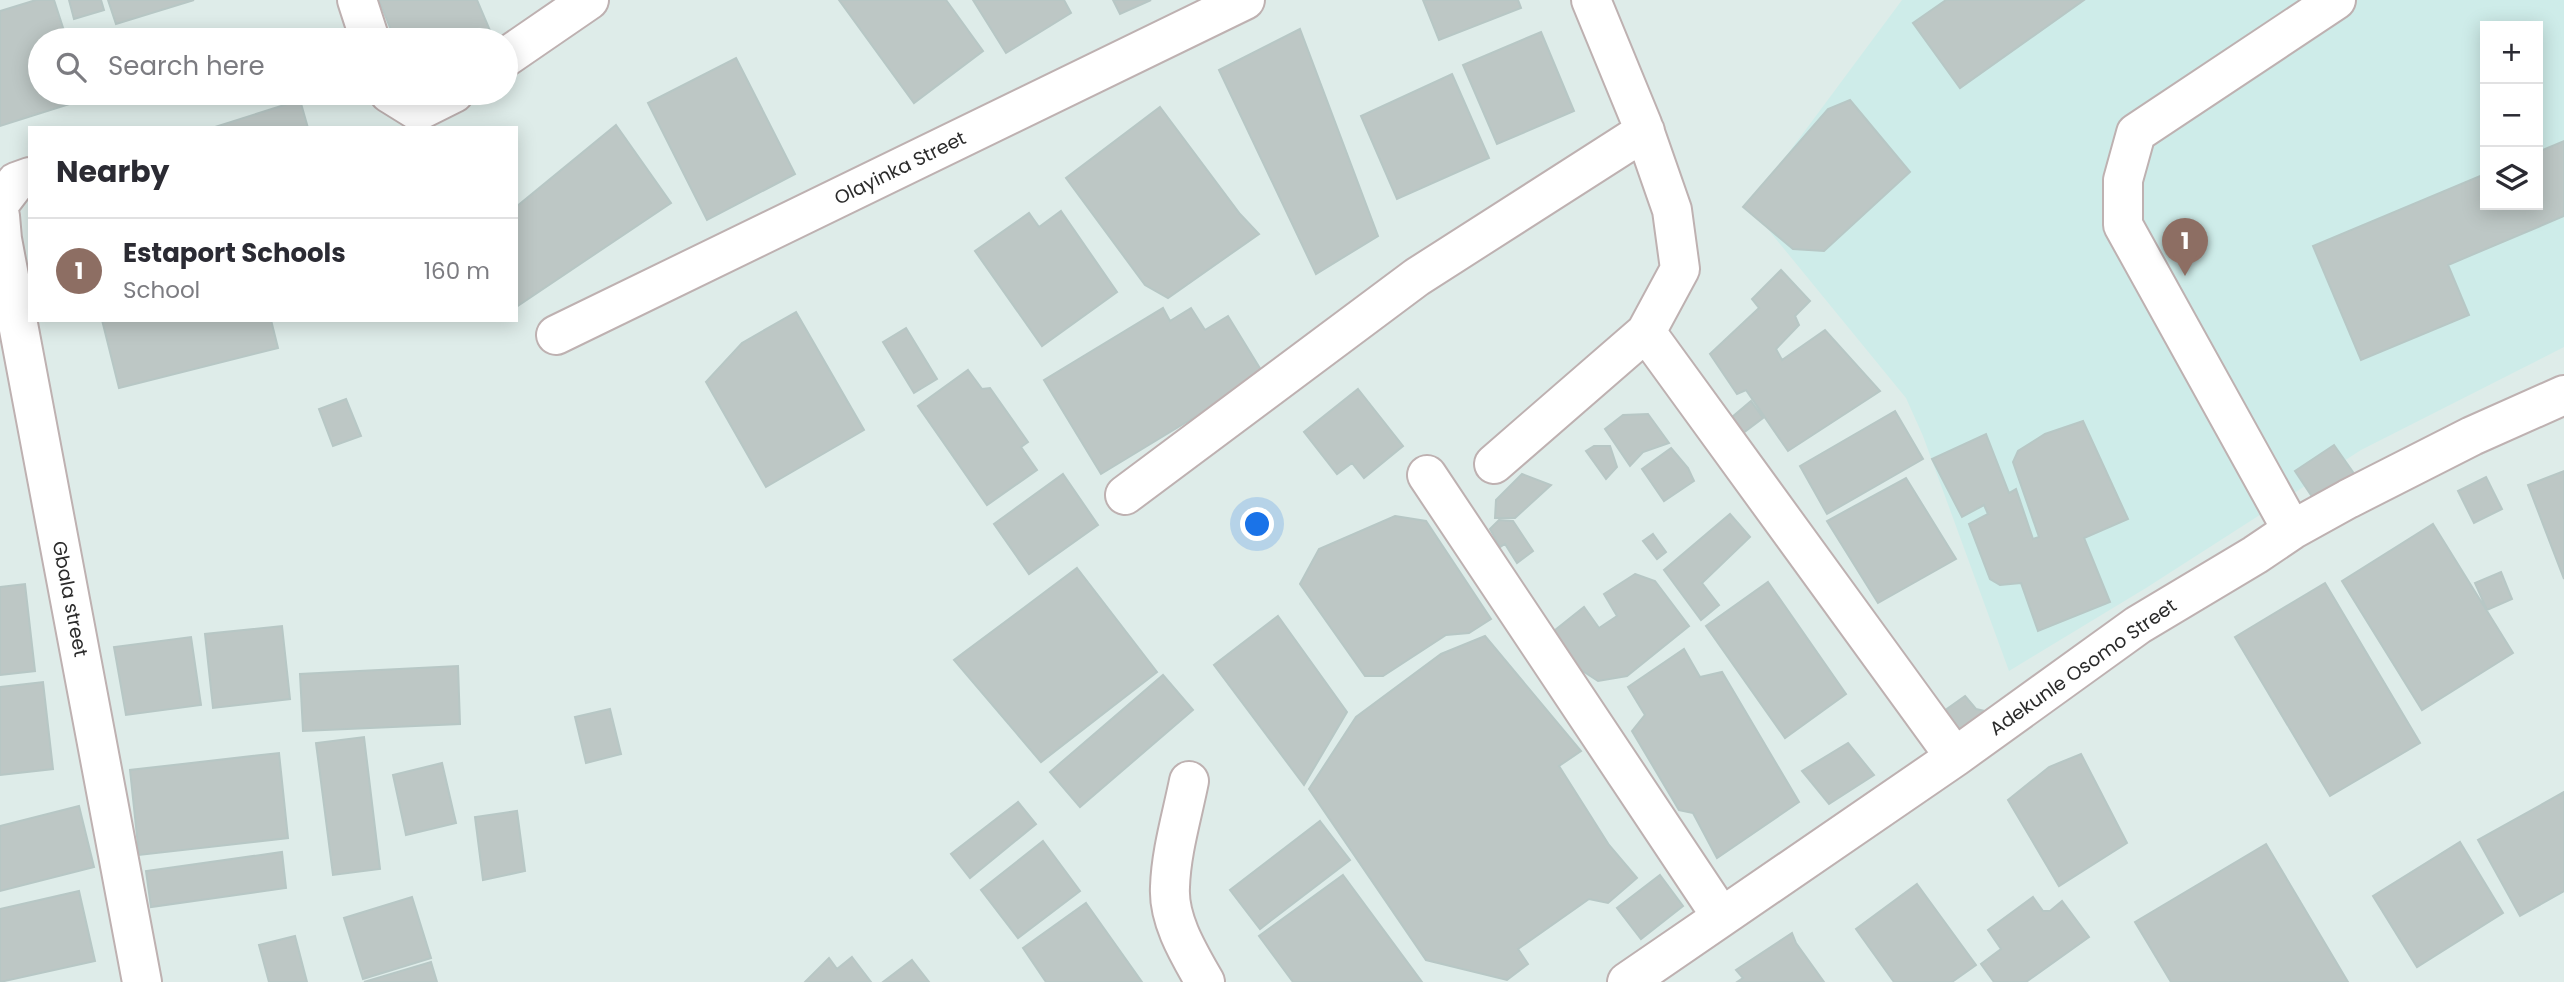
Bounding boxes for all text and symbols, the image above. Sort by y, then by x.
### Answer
map controls [2480,21,2543,210]
button: + [2480,21,2543,84]
search box [28,28,518,105]
icon: search [52,48,90,86]
text: Search here [108,48,265,84]
button: − [2480,84,2543,147]
street label: Olayinka Street [830,124,970,212]
button: layers [2480,147,2543,210]
text: Nearby [56,150,170,193]
pin: 1 [2162,218,2208,276]
text: Estaport Schools [123,235,346,271]
text: 1 [75,255,83,287]
text: 160 m [424,255,490,287]
text: School [123,274,200,306]
your location [1240,507,1274,541]
street label: Gbala street [46,539,94,659]
street label: Adekunle Osomo Street [1984,592,2182,742]

